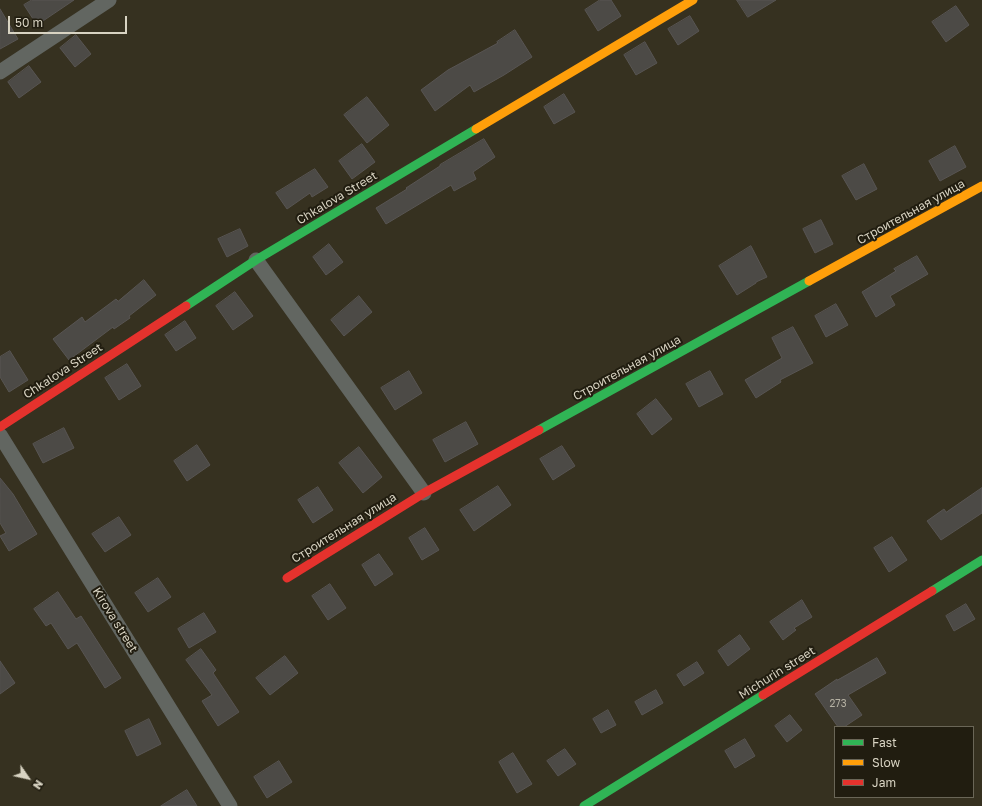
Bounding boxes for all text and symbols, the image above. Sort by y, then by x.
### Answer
scale bar [10,8,129,34]
text: 50 m [15,15,43,30]
street label: Chkalova Street [294,168,380,228]
street label: Строительная улица [855,176,967,248]
street label: Строительная улица [571,332,683,404]
street label: Chkalova Street [21,340,105,402]
street label: Строительная улица [289,490,399,566]
street label: Kirova street [89,585,141,655]
street label: Michurin street [736,644,818,702]
house number: 273 [830,698,846,710]
legend [834,726,974,798]
text: Fast [872,735,897,750]
text: Slow [872,755,900,770]
north arrow [8,758,48,798]
text: Jam [872,775,896,790]
text: N [31,778,46,792]

